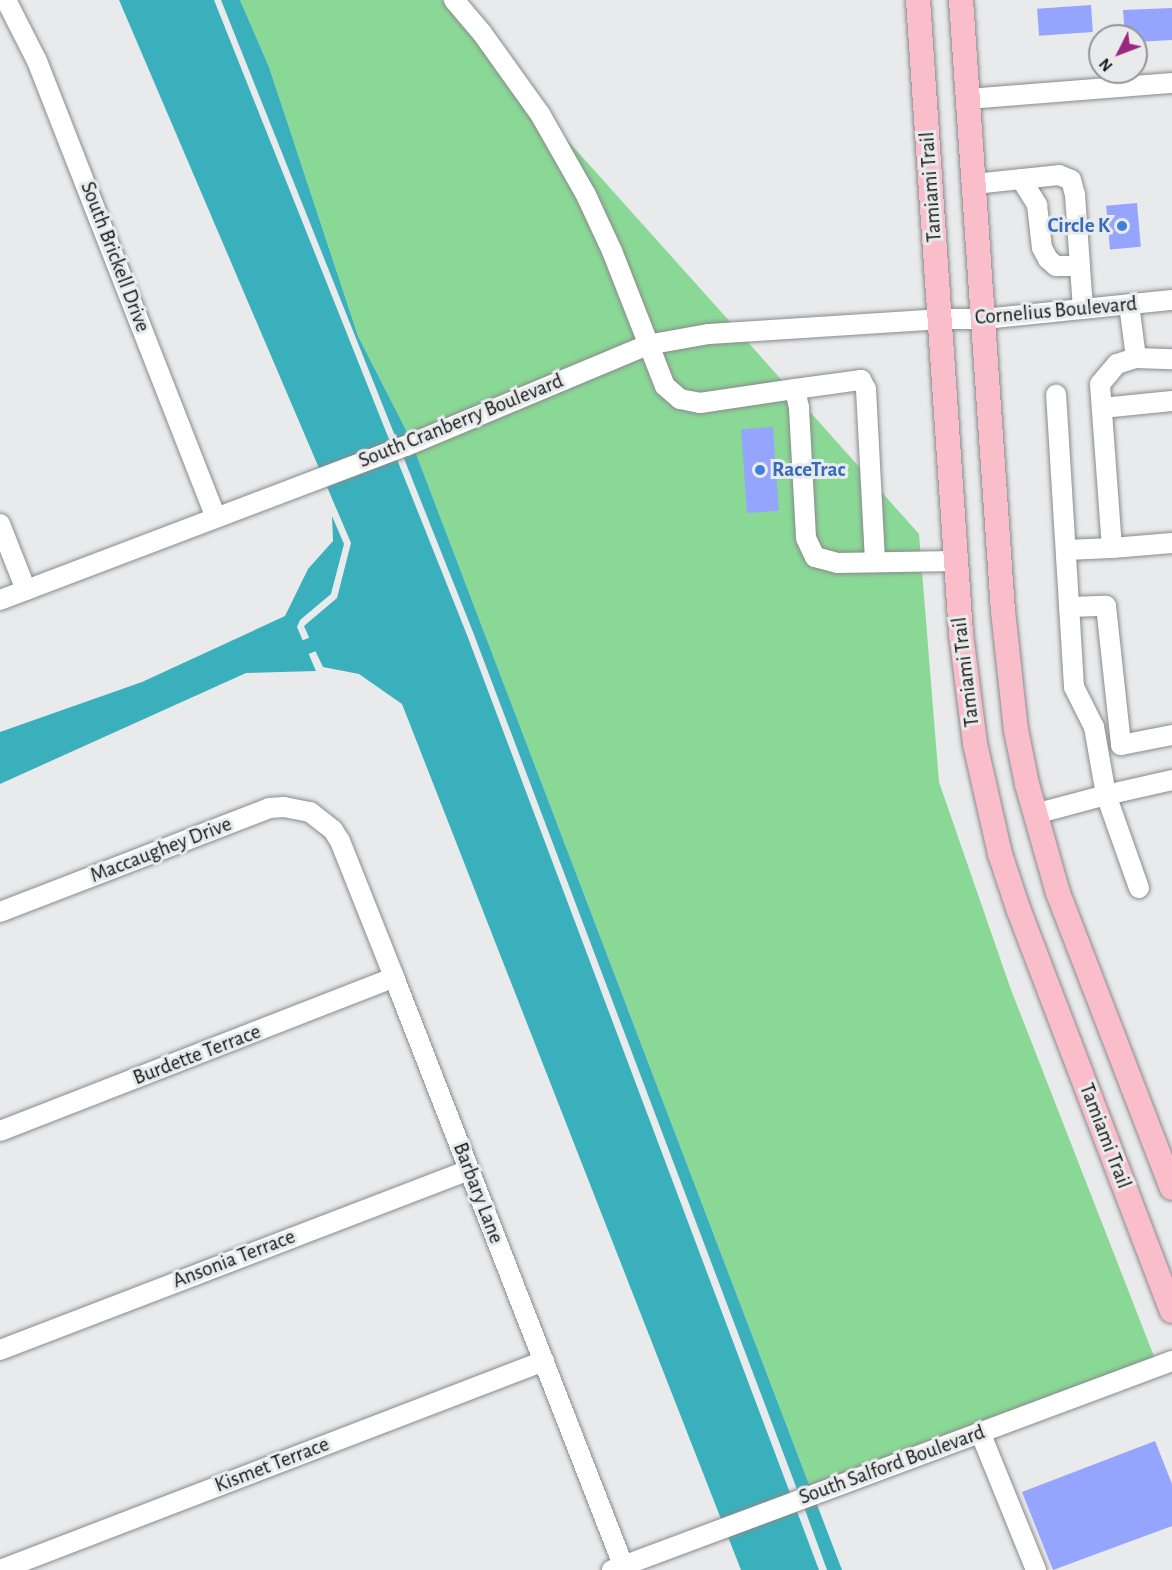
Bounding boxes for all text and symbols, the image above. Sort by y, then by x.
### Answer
north arrow [1088,24,1148,84]
text: N [1096,55,1116,74]
street label: Tamiami Trail [915,131,947,243]
street label: South Brickell Drive [75,178,155,336]
place label: Circle K [1047,213,1110,239]
marker: Circle K [1115,219,1129,233]
street label: Cornelius Boulevard [974,291,1138,331]
street label: South Cranberry Boulevard [355,368,567,474]
place label: RaceTrac [772,457,846,483]
marker: RaceTrac [753,463,767,477]
street label: Tamiami Trail [947,616,985,728]
street label: Maccaughey Drive [87,811,235,889]
street label: Burdette Terrace [130,1019,264,1091]
street label: Tamiami Trail [1073,1080,1137,1192]
street label: Barbary Lane [447,1139,509,1247]
street label: Ansonia Terrace [169,1224,299,1294]
street label: South Salford Boulevard [796,1420,988,1510]
street label: Kismet Terrace [211,1432,333,1498]

